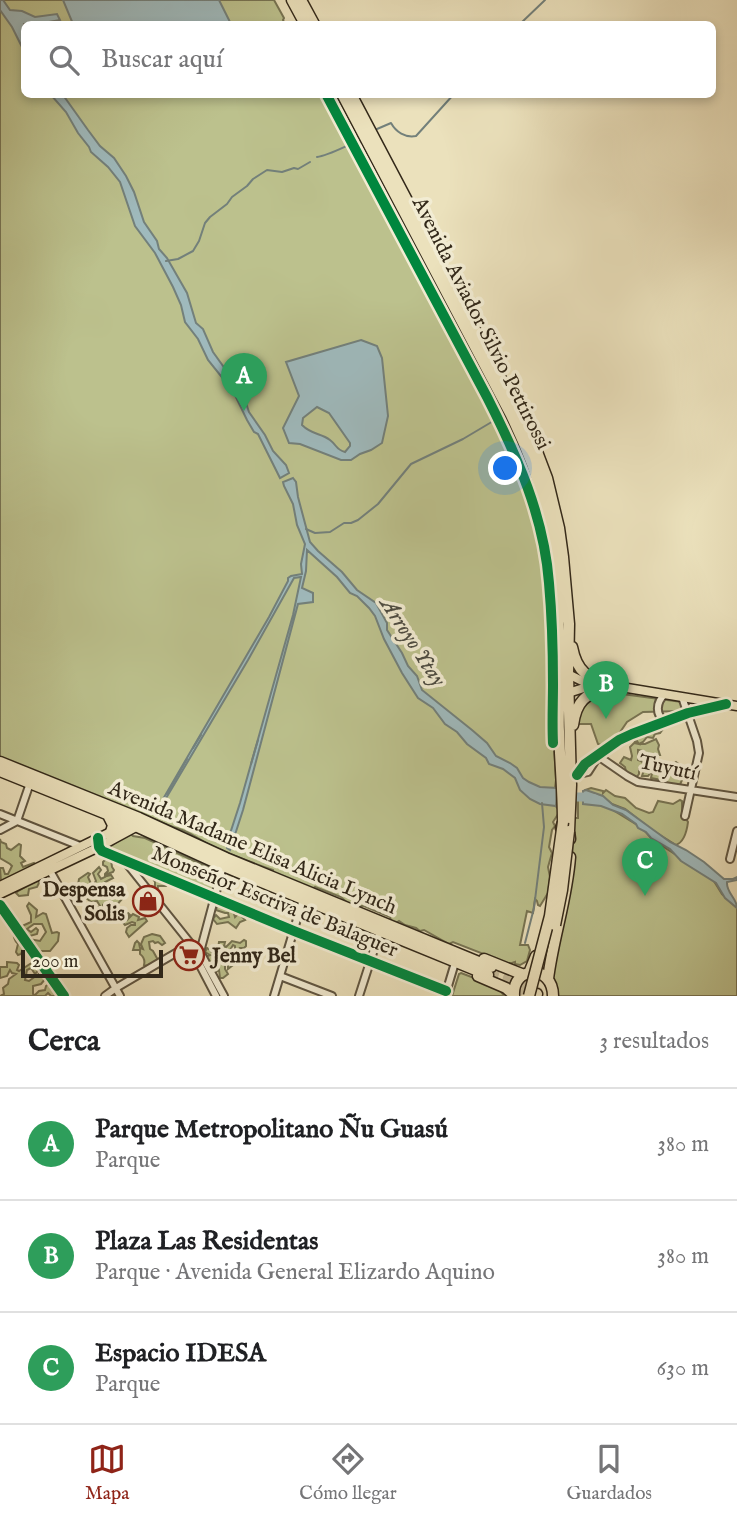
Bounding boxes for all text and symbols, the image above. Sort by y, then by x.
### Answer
search box [21,21,716,98]
icon: search [45,41,83,79]
text: Buscar aquí [101,43,223,76]
street label: Avenida Aviador Silvio Pettirossi [405,192,556,455]
pin: A [221,353,267,411]
your location [488,451,522,485]
water label: Arroyo Ytay [372,590,453,692]
pin: B [583,661,629,719]
street label: Tuyutí [636,749,700,788]
street label: Avenida Madame Elisa Alicia Lynch [103,775,401,921]
pin: C [622,838,668,896]
street label: Monseñor Escriva de Balaguer [147,840,402,964]
place label: Despensa Solis [42,877,126,928]
shop icon: Despensa Solis [131,884,165,918]
supermarket icon: Jenny Bel [172,938,206,972]
place label: Jenny Bel [209,943,297,970]
scale bar [21,947,163,979]
text: 200 m [32,950,78,974]
text: Cerca [28,1023,100,1061]
text: 3 resultados [599,1027,709,1056]
text: Parque Metropolitano Ñu Guasú [95,1113,448,1146]
text: A [43,1130,59,1159]
text: 380 m [657,1130,709,1159]
text: Parque [95,1146,160,1175]
text: Plaza Las Residentas [95,1225,318,1258]
text: B [43,1242,59,1271]
text: 380 m [657,1242,709,1271]
text: Parque · Avenida General Elizardo Aquino [95,1258,495,1287]
text: Espacio IDESA [95,1337,266,1370]
text: C [43,1354,59,1383]
text: 630 m [657,1354,709,1383]
text: Parque [95,1370,160,1399]
tab: Mapa [85,1440,130,1506]
tab: Cómo llegar [299,1440,397,1506]
tab: Guardados [567,1440,652,1506]

